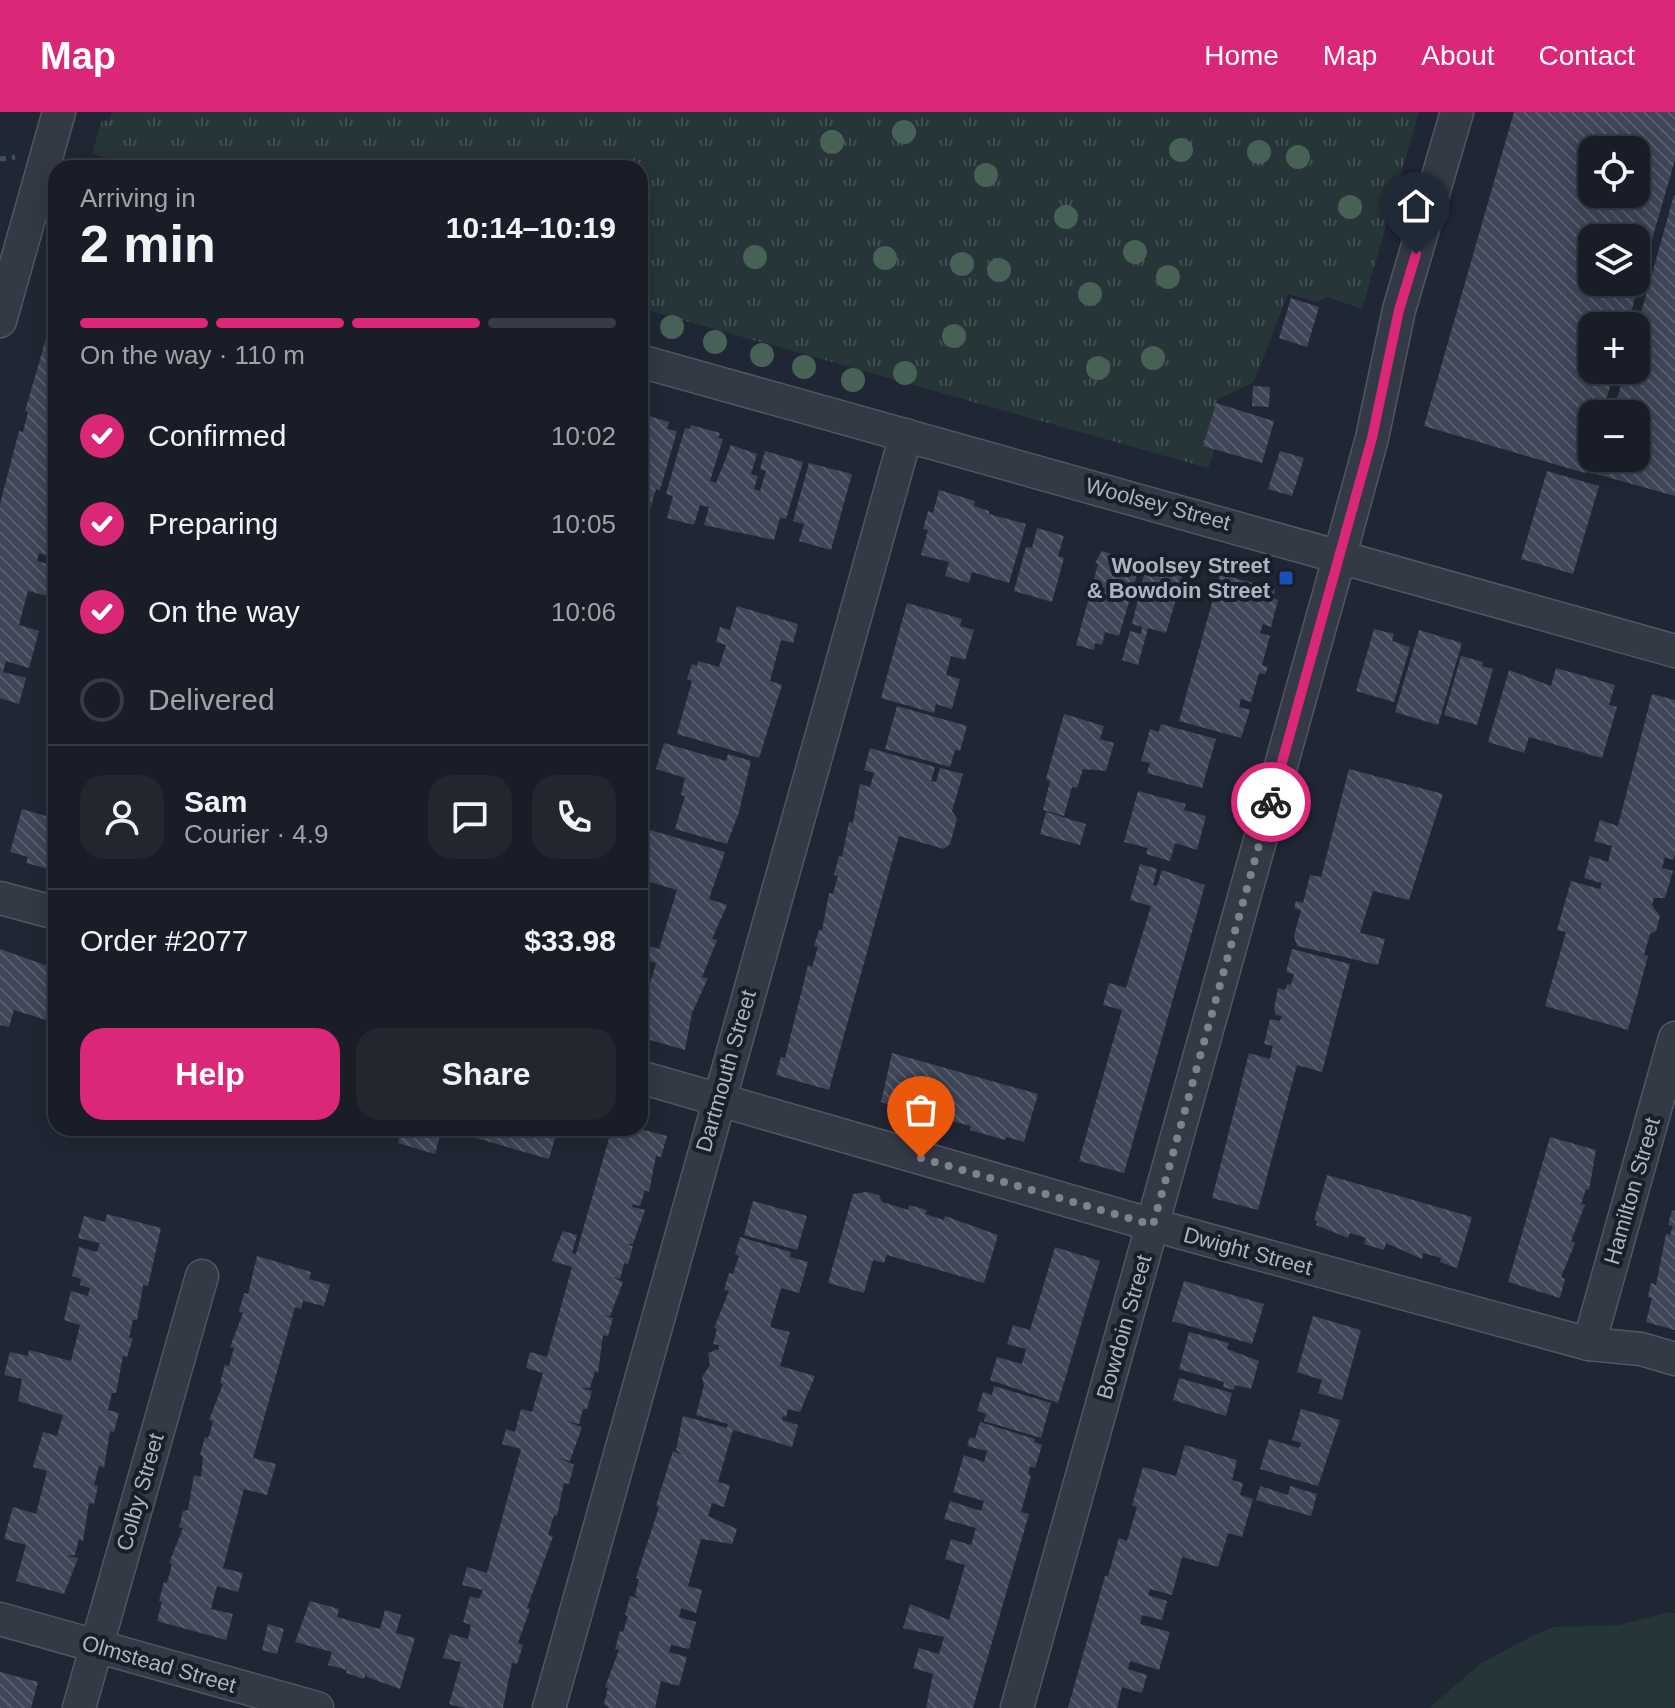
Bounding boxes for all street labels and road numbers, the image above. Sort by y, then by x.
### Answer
street label: Woolsey Street [1083,473,1233,535]
street label: Dartmouth Street [691,987,761,1155]
street label: Hamilton Street [1599,1115,1665,1267]
street label: Dwight Street [1181,1222,1315,1280]
street label: Bowdoin Street [1091,1252,1157,1402]
street label: Colby Street [111,1430,169,1554]
street label: Olmstead Street [79,1630,239,1698]

